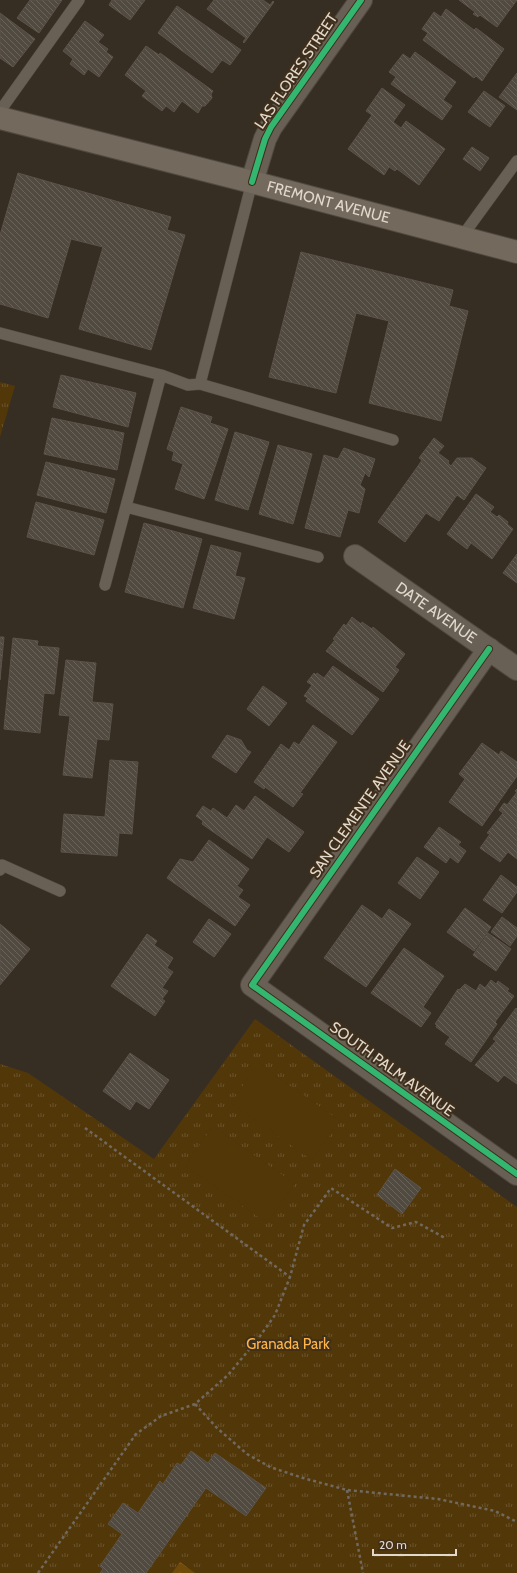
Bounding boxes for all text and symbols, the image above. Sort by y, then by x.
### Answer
street label: LAS FLORES STREET [251,10,341,132]
street label: FREMONT AVENUE [265,177,392,227]
street label: DATE AVENUE [392,578,480,647]
street label: SAN CLEMENTE AVENUE [306,737,414,881]
street label: SOUTH PALM AVENUE [326,1018,458,1120]
park label: Granada Park [246,1335,330,1353]
scale bar [373,1531,456,1557]
text: 20 m [379,1537,407,1552]

